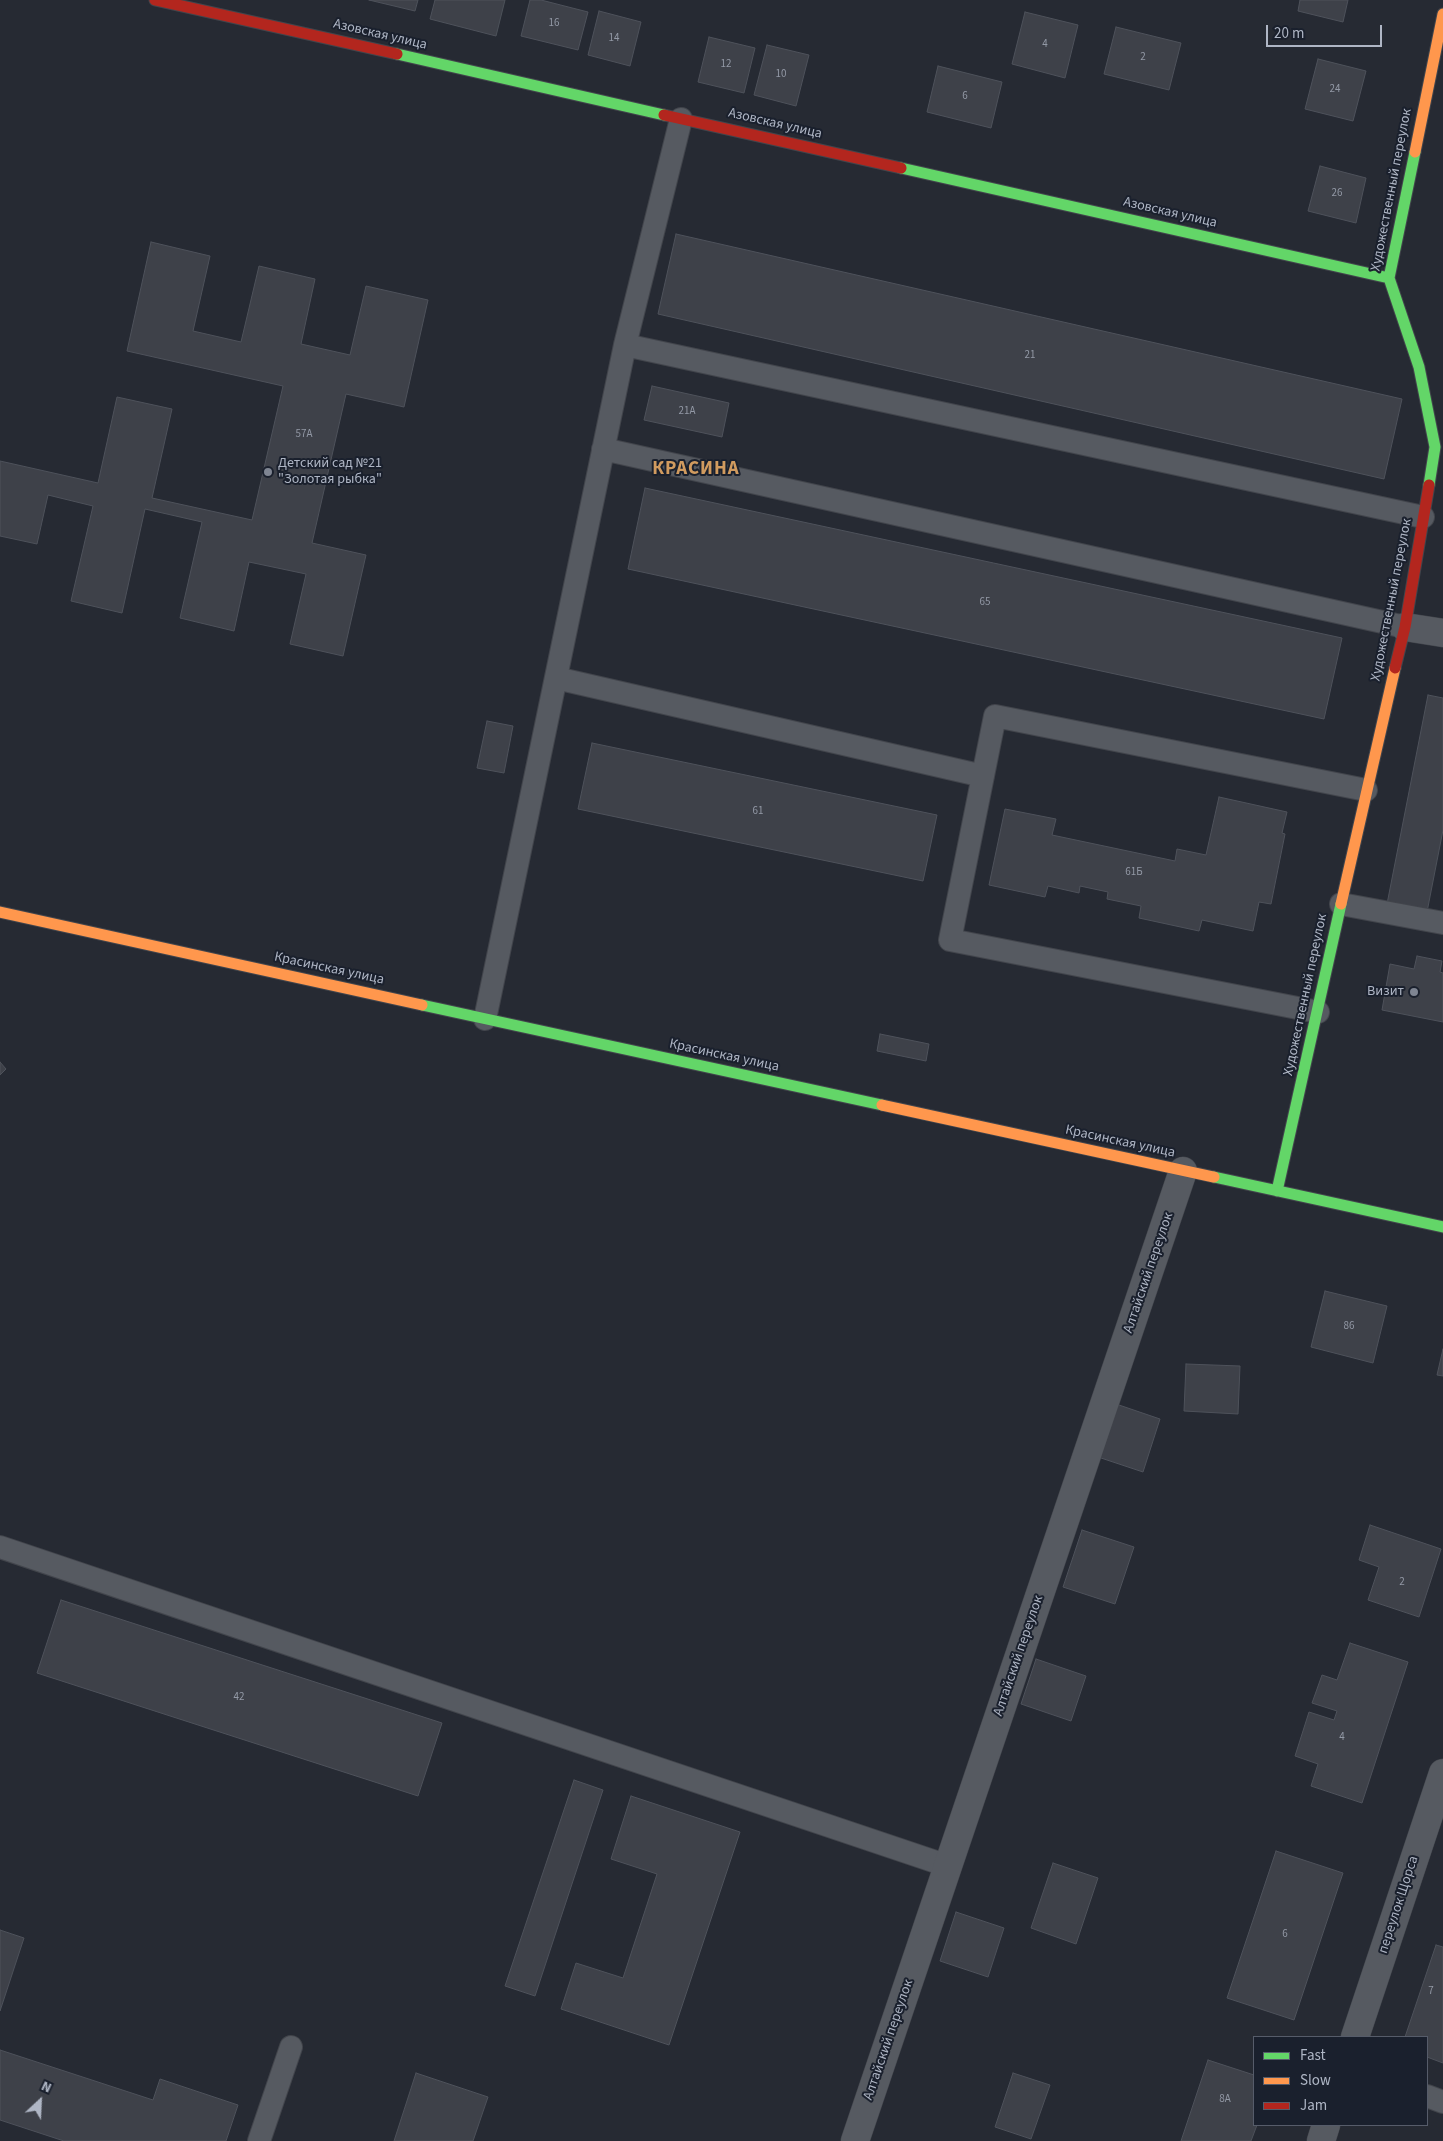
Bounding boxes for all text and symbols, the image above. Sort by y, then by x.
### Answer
scale bar [1268,15,1384,47]
street label: Азовская улица [331,16,429,54]
house number: 16 [549,17,559,31]
text: 20 m [1274,23,1304,44]
house number: 14 [609,32,619,46]
house number: 4 [1042,38,1048,52]
house number: 2 [1140,51,1146,65]
house number: 12 [721,58,731,72]
house number: 10 [776,68,786,82]
house number: 24 [1330,83,1340,97]
house number: 6 [962,90,968,104]
street label: Азовская улица [726,105,824,143]
street label: Художественный переулок [1368,107,1416,273]
house number: 26 [1332,187,1342,201]
street label: Азовская улица [1121,194,1219,232]
house number: 21 [1025,349,1035,363]
house number: 21А [679,405,695,419]
house number: 57А [296,428,312,442]
place label: Детский сад №21 "Золотая рыбка" [278,456,382,488]
district label: КРАСИНА [651,459,741,481]
marker: Детский сад №21 "Золотая рыбка" [262,466,274,478]
street label: Художественный переулок [1368,517,1416,683]
house number: 65 [980,596,990,610]
house number: 61 [753,805,763,819]
house number: 61Б [1125,866,1143,880]
street label: Художественный переулок [1281,912,1331,1078]
street label: Красинская улица [273,949,385,989]
place label: Визит [1367,984,1404,1000]
marker: Визит [1408,986,1420,998]
street label: Красинская улица [668,1036,780,1076]
street label: Красинская улица [1064,1122,1176,1162]
street label: Алтайский переулок [1121,1211,1177,1335]
house number: 86 [1344,1320,1354,1334]
house number: 2 [1399,1576,1405,1590]
street label: Алтайский переулок [991,1594,1047,1718]
house number: 42 [234,1691,244,1705]
house number: 4 [1339,1731,1345,1745]
street label: переулок Щорса [1375,1854,1423,1956]
house number: 6 [1282,1928,1288,1942]
street label: Алтайский переулок [861,1978,917,2102]
house number: 7 [1428,1985,1434,1999]
legend [1253,2036,1428,2126]
text: Fast [1300,2045,1326,2066]
text: Slow [1300,2070,1331,2091]
north arrow [15,2076,65,2126]
text: N [38,2076,55,2098]
house number: 8А [1219,2093,1231,2107]
text: Jam [1300,2095,1327,2116]

